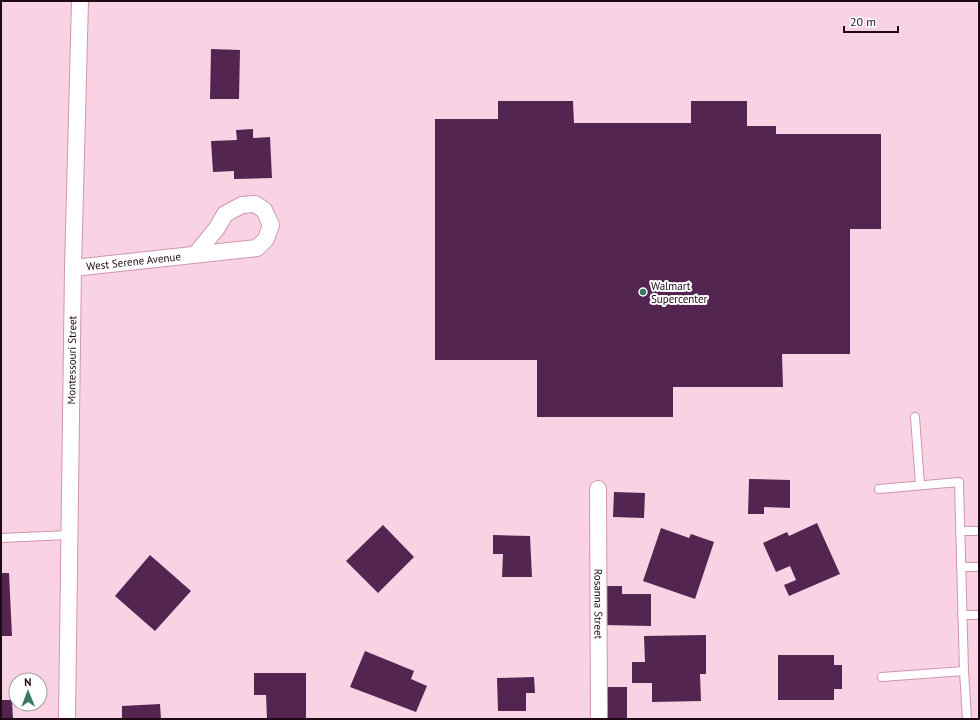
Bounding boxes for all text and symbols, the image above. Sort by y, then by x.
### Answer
scale bar [844,8,898,34]
text: 20 m [850,14,876,29]
street label: West Serene Avenue [86,249,182,273]
place label: Walmart Supercenter [651,279,708,306]
marker: Walmart Supercenter [638,287,648,297]
street label: Montessouri Street [64,315,79,404]
street label: Rosanna Street [591,569,606,640]
north arrow [8,672,48,712]
text: N [24,675,32,689]

